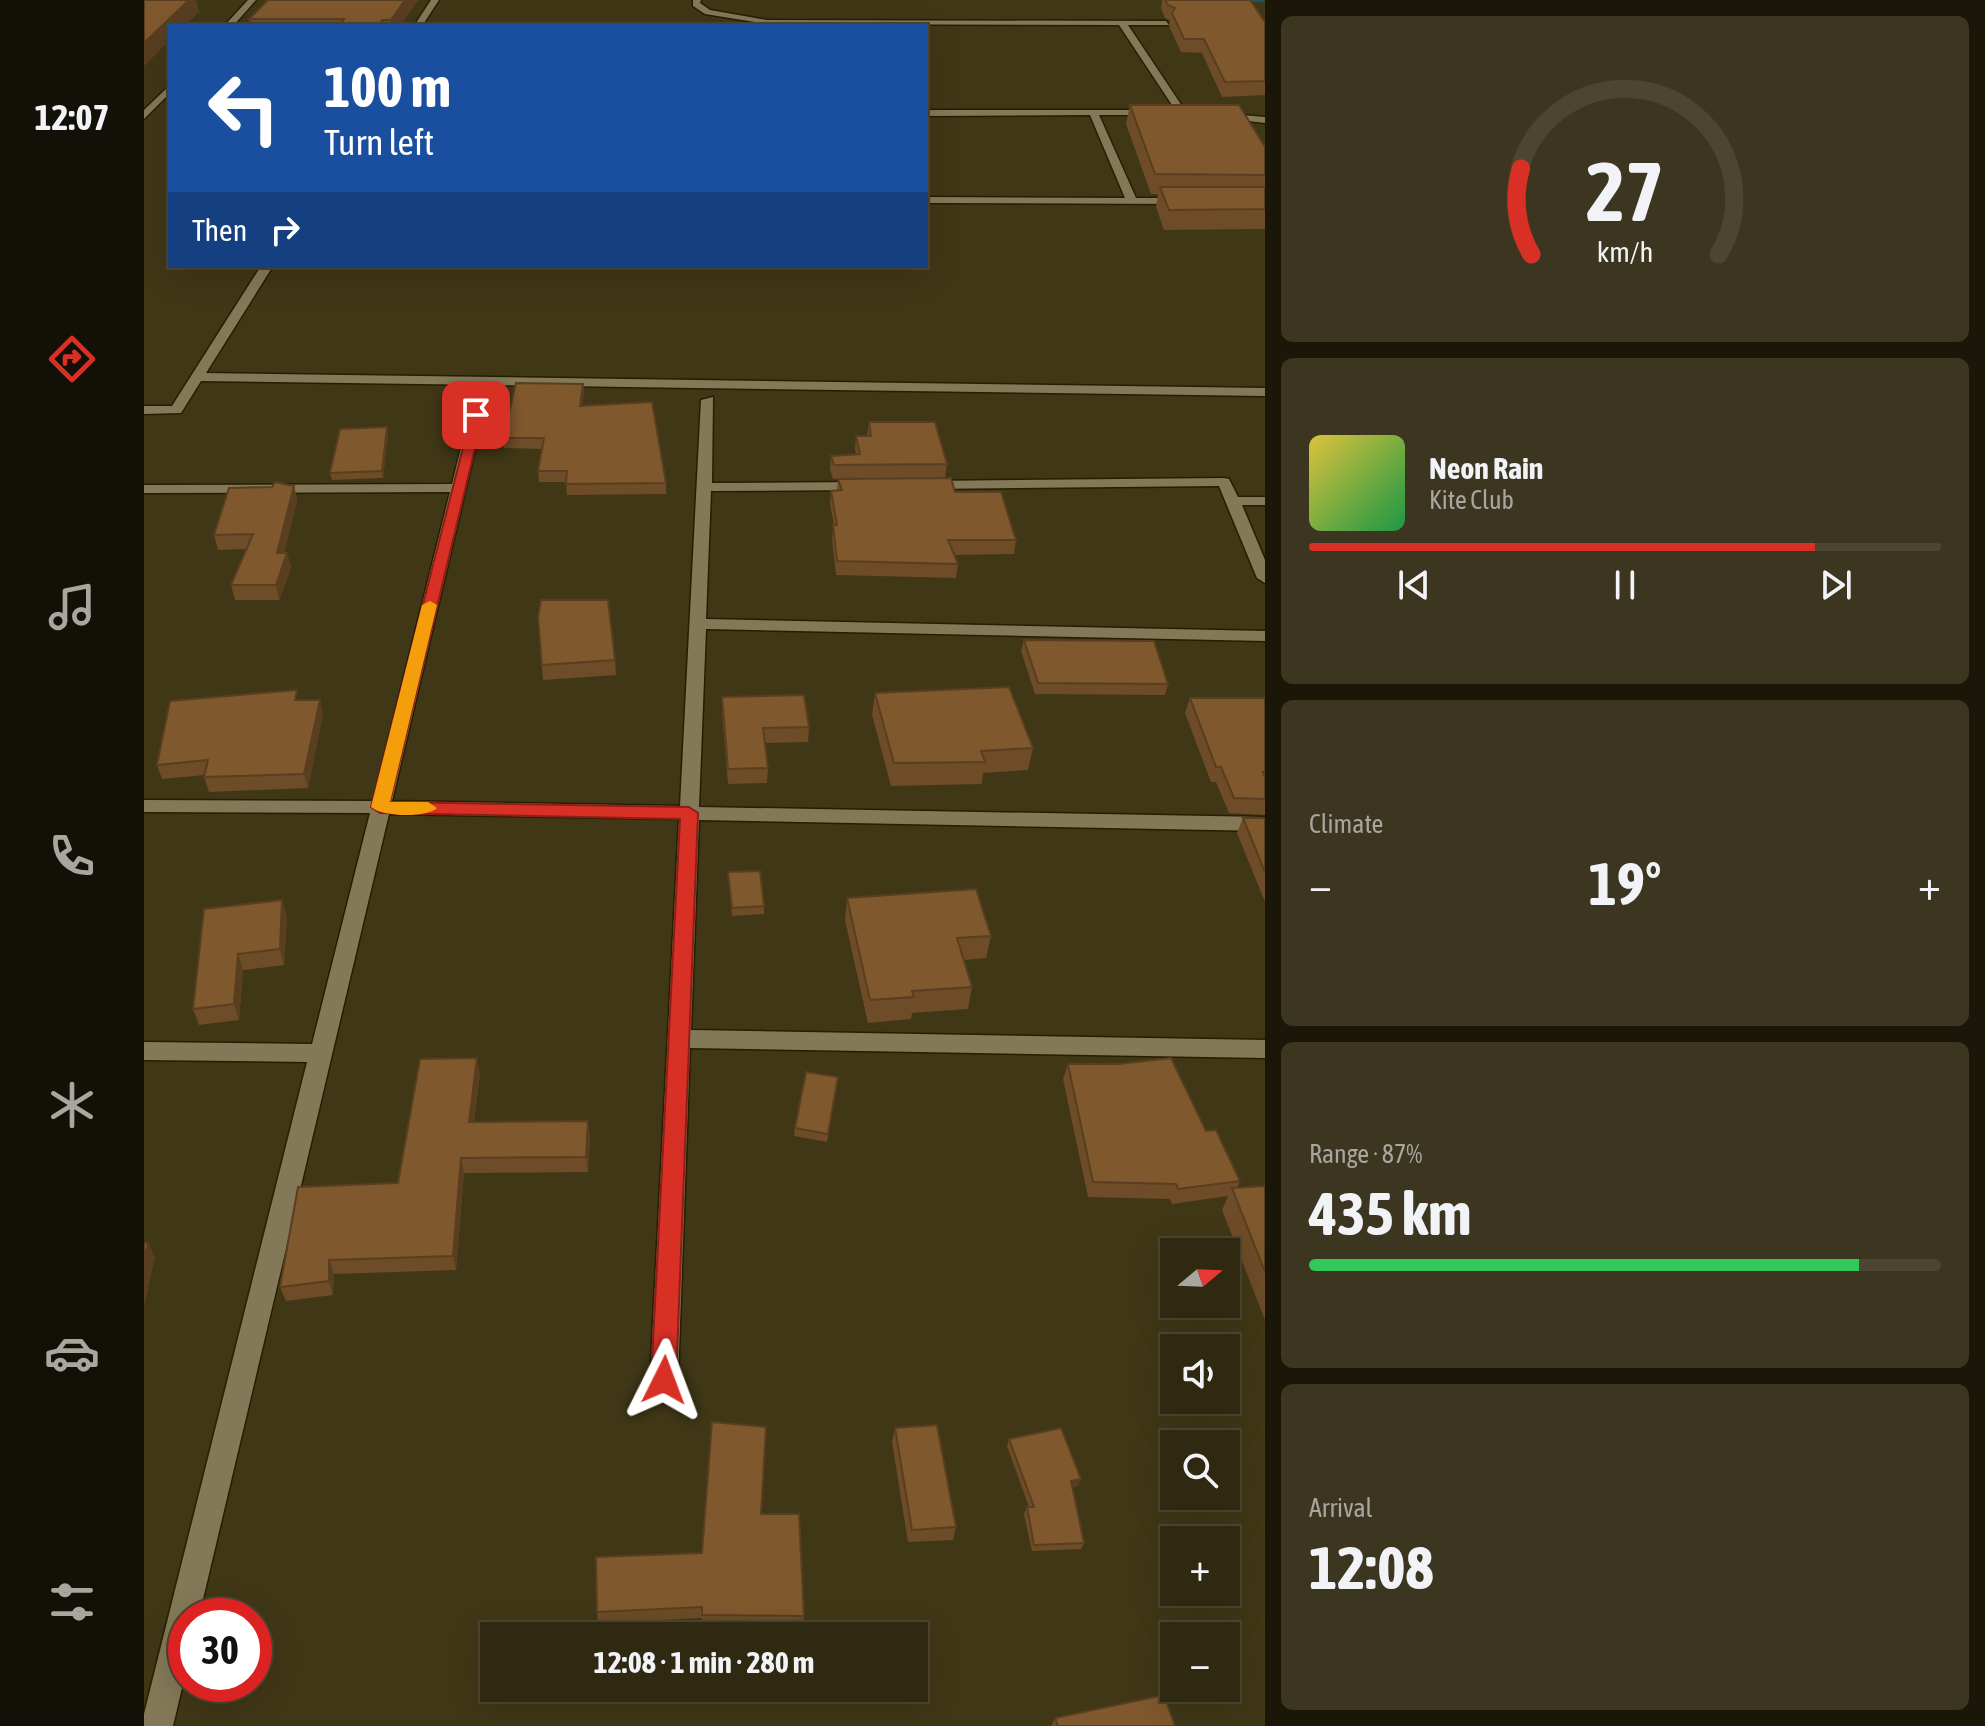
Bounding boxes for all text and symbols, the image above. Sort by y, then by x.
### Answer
text: 100 m [324,55,451,119]
icon: left [192,56,296,160]
text: 12:07 [35,96,109,138]
text: Turn left [324,121,434,163]
text: 27 [1586,143,1664,239]
icon: right [263,208,307,252]
text: Then [192,213,247,247]
text: km/h [1597,235,1653,268]
icon: directions [44,331,100,387]
pin [442,381,510,449]
icon: arrive [454,393,498,437]
text: Neon Rain [1429,451,1543,485]
text: Kite Club [1429,485,1514,515]
icon: previous [1392,563,1436,607]
icon: pause [1603,563,1647,607]
icon: next [1814,563,1858,607]
icon: music [44,579,100,635]
text: Climate [1309,809,1383,839]
icon: phone [44,828,100,884]
text: 19° [1589,849,1661,918]
text: − [1309,859,1332,909]
text: + [1918,859,1941,909]
icon: climate [44,1077,100,1133]
text: Range · 87% [1309,1139,1422,1169]
text: 435 km [1309,1179,1471,1248]
north arrow [1160,1238,1240,1318]
map controls [1160,1238,1240,1702]
icon: car [44,1325,100,1381]
button: sound [1160,1334,1240,1414]
position arrow [622,1338,706,1422]
button: search [1160,1430,1240,1510]
text: Arrival [1309,1493,1373,1523]
button: + [1160,1526,1240,1606]
text: 12:08 [1309,1533,1434,1602]
icon: filters [44,1574,100,1630]
speed limit sign: 30 [168,1598,272,1702]
button: − [1160,1622,1240,1702]
text: 12:08 · 1 min · 280 m [594,1645,814,1679]

